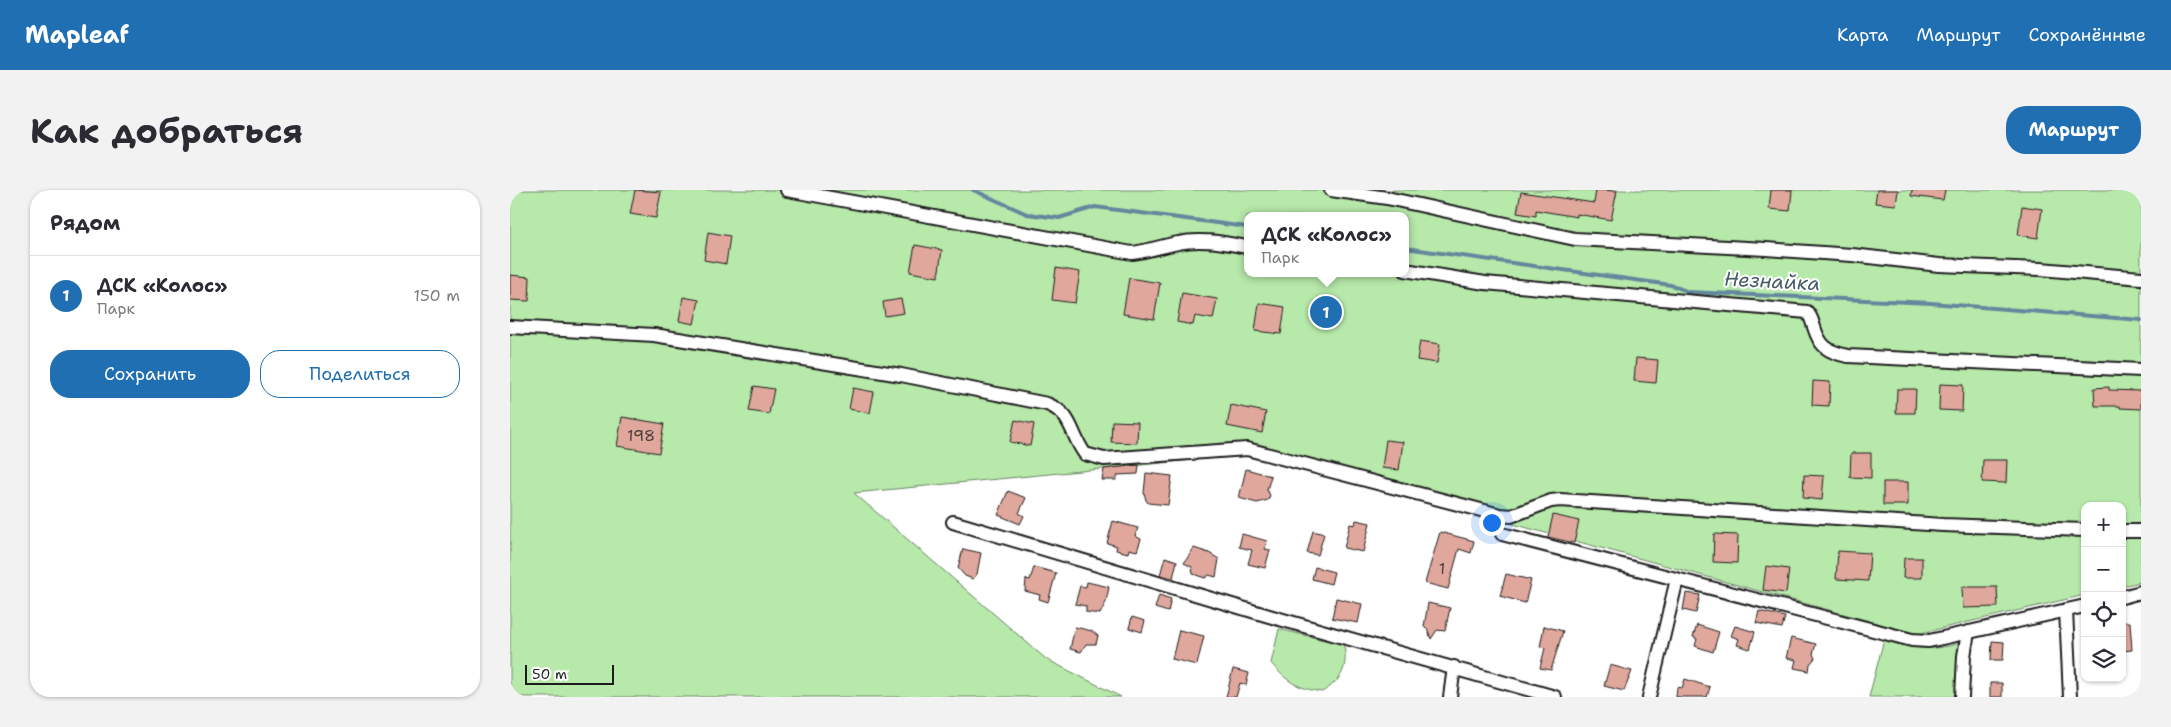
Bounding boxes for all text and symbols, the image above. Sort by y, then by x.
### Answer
text: Mapleaf [25,19,129,51]
text: Карта [1837,23,1888,47]
text: Маршрут [1916,23,2000,47]
text: Сохранённые [2028,23,2146,47]
button: Маршрут [2006,106,2141,154]
text: Как добраться [30,107,303,154]
text: Рядом [50,209,120,237]
popup [1244,212,1409,277]
text: ДСК «Колос» [1261,222,1392,247]
text: Парк [1261,247,1299,268]
water label: Незнайка [1723,266,1821,296]
text: ДСК «Колос» [97,273,227,298]
text: 1 [62,285,70,306]
text: 150 m [413,285,460,306]
pin: 1 [1310,293,1342,331]
text: Парк [97,298,135,319]
button: Сохранить [50,350,250,398]
button: Поделиться [260,350,460,398]
house number: 198 [627,425,655,446]
map controls [2081,502,2126,682]
button: + [2081,502,2126,547]
your location [1479,510,1505,536]
button: − [2081,547,2126,592]
house number: 1 [1439,558,1445,579]
button: locate [2081,592,2126,637]
button: layers [2081,637,2126,682]
scale bar [525,662,614,685]
text: 50 m [532,665,567,683]

